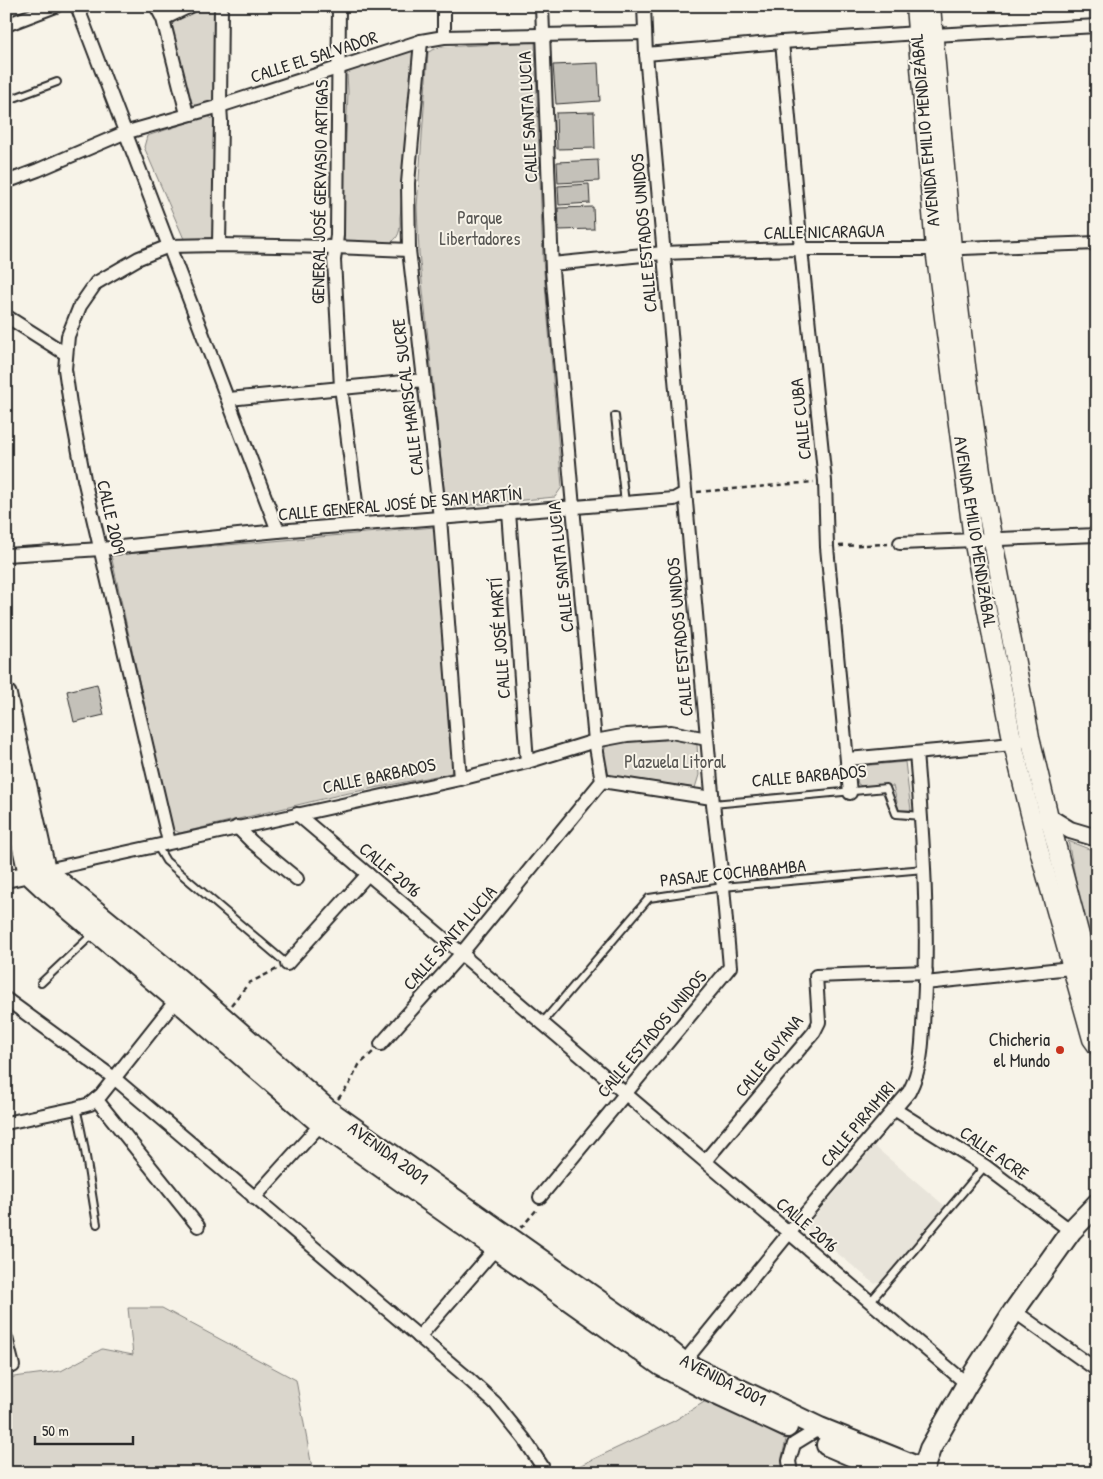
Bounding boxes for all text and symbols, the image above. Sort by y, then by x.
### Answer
street label: CALLE EL SALVADOR [247,24,381,89]
street label: AVENIDA EMILIO MENDIZÁBAL [904,32,945,228]
street label: CALLE SANTA LUCIA [512,50,543,183]
street label: GENERAL JOSÉ GERVASIO ARTIGAS [305,80,334,304]
street label: CALLE ESTADOS UNIDOS [624,153,663,313]
park label: Parque Libertadores [440,205,520,251]
street label: CALLE NICARAGUA [763,218,885,245]
street label: CALLE MARISCAL SUCRE [385,317,430,477]
street label: CALLE CUBA [784,377,817,461]
street label: AVENIDA EMILIO MENDIZÁBAL [948,434,1003,630]
street label: CALLE 2009 [91,477,132,557]
street label: CALLE GENERAL JOSÉ DE SAN MARTÍN [277,480,523,527]
street label: CALLE SANTA LUCIA [541,500,580,634]
street label: CALLE ESTADOS UNIDOS [660,557,699,717]
street label: CALLE JOSÉ MARTÍ [483,577,516,700]
park label: Plazuela Litoral [624,749,726,774]
street label: CALLE BARBADOS [320,751,438,800]
street label: CALLE BARBADOS [751,758,867,793]
street label: CALLE 2016 [354,836,427,903]
street label: PASAJE COCHABAMBA [659,852,807,893]
street label: CALLE SANTA LUCIA [397,880,502,996]
street label: CALLE ESTADOS UNIDOS [591,965,712,1103]
street label: CALLE GUYANA [729,1009,809,1102]
place label: Chicheria el Mundo [989,1027,1050,1073]
marker: Chicheria el Mundo [1054,1044,1066,1056]
street label: CALLE PIRAIMIRI [814,1075,901,1172]
street label: AVENIDA 2001 [343,1115,433,1190]
street label: CALLE ACRE [955,1120,1034,1185]
street label: CALLE 2016 [771,1191,844,1258]
street label: AVENIDA 2001 [676,1347,770,1412]
scale bar [35,1414,132,1446]
text: 50 m [42,1420,69,1441]

